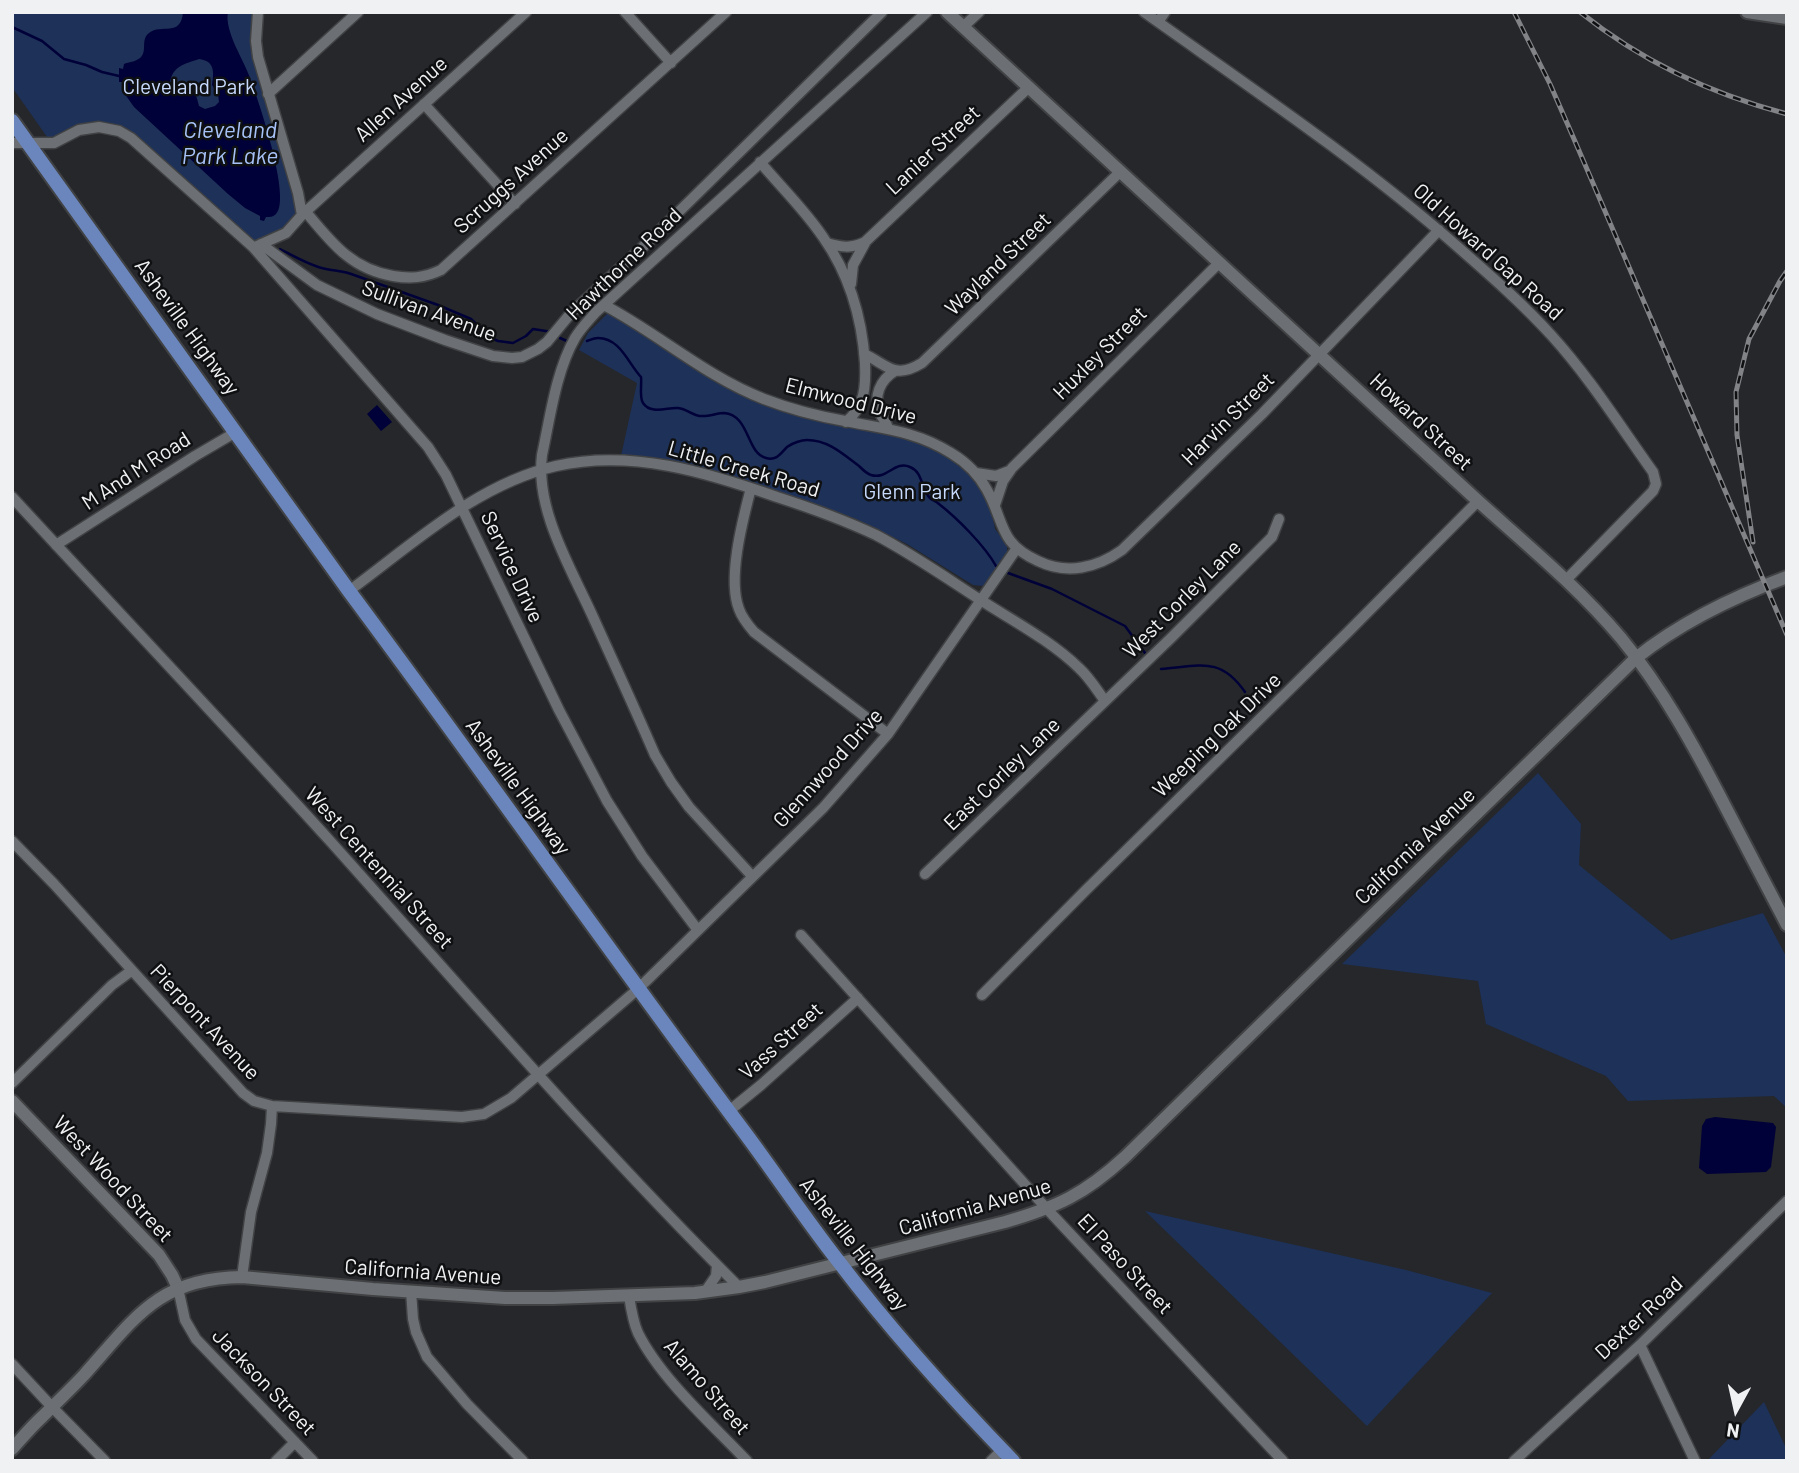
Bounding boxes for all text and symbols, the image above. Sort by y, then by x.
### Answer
street label: Allen Avenue [350,51,452,147]
park label: Cleveland Park [123,74,255,100]
street label: Lanier Street [881,100,985,200]
water label: Cleveland Park Lake [182,116,278,170]
street label: Scruggs Avenue [449,123,573,239]
street label: Old Howard Gap Road [1408,178,1568,326]
street label: Hawthorne Road [561,203,687,325]
street label: Wayland Street [940,207,1056,321]
street label: Asheville Highway [129,254,245,400]
street label: Sullivan Avenue [358,275,500,347]
street label: Huxley Street [1048,301,1152,405]
street label: Harvin Street [1176,367,1280,471]
street label: Howard Street [1365,368,1477,476]
street label: Elmwood Drive [783,372,919,430]
street label: M And M Road [77,427,195,515]
street label: Little Creek Road [665,435,823,503]
park label: Glenn Park [864,479,960,505]
street label: Service Drive [475,507,549,627]
street label: West Corley Lane [1118,535,1246,663]
street label: Weeping Oak Drive [1148,667,1286,803]
street label: Glennwood Drive [768,703,888,833]
street label: East Corley Lane [939,712,1065,836]
street label: Asheville Highway [460,714,576,860]
street label: West Centennial Street [300,782,458,954]
street label: California Avenue [1350,782,1480,910]
street label: Pierpont Avenue [145,959,265,1085]
street label: Vass Street [734,997,828,1085]
street label: West Wood Street [48,1111,178,1247]
street label: Asheville Highway [794,1172,914,1316]
street label: California Avenue [896,1173,1054,1241]
street label: El Paso Street [1072,1209,1178,1319]
street label: California Avenue [344,1254,502,1290]
street label: Dexter Road [1590,1271,1688,1365]
street label: Jackson Street [207,1323,321,1441]
street label: Alamo Street [659,1334,755,1440]
north arrow [1701,1375,1771,1445]
text: N [1725,1419,1741,1444]

